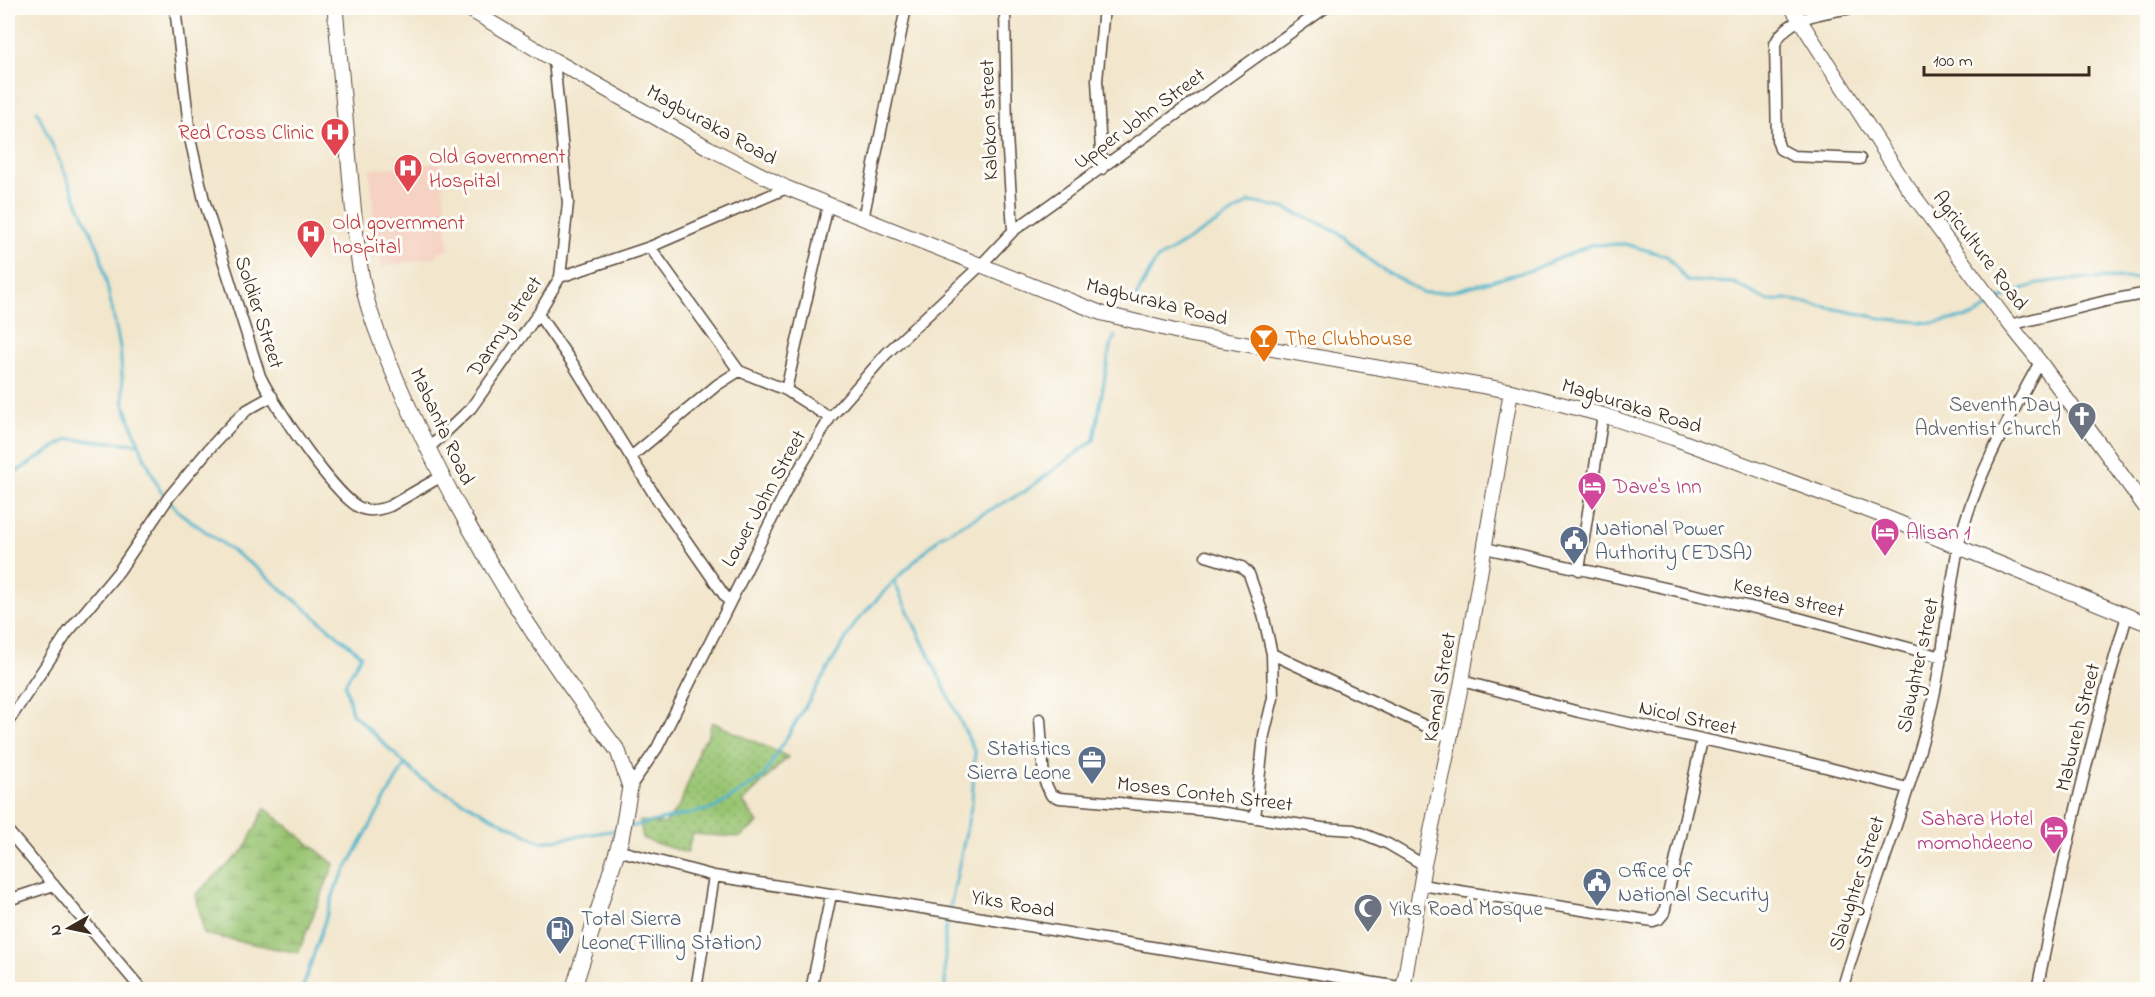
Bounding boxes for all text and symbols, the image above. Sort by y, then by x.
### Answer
scale bar [1924,39,2089,77]
text: 100 m [1933,49,1973,75]
street label: Kalokon street [973,59,1007,181]
street label: Upper John Street [1068,62,1212,178]
street label: Magburaka Road [639,77,782,176]
hospital icon: Red Cross Clinic [319,116,351,158]
place label: Red Cross Clinic [178,119,315,149]
place label: Old Government Hospital [429,143,566,197]
hospital icon: Old Government Hospital [392,152,424,194]
street label: Agriculture Road [1923,185,2035,319]
place label: Old government hospital [332,209,465,263]
hospital icon: Old government hospital [295,218,327,260]
street label: Soldier Street [226,252,290,373]
street label: Darmy street [460,270,552,386]
street label: Magburaka Road [1082,271,1231,337]
bar icon: The Clubhouse [1248,322,1280,364]
place label: The Clubhouse [1285,325,1413,355]
street label: Mabanta Road [401,363,482,491]
street label: Magburaka Road [1557,371,1705,444]
place label: Seventh Day Adventist Church [1915,391,2061,445]
church icon: Seventh Day Adventist Church [2066,400,2098,442]
street label: Lower John Street [715,425,815,573]
hotel icon: Dave's Inn [1576,470,1608,512]
place label: Dave's Inn [1612,473,1702,503]
place label: National Power Authority (EDSA) [1595,515,1752,571]
hotel icon: Alisan 1 [1869,516,1901,558]
place label: Alisan 1 [1906,519,1971,549]
public building icon: National Power Authority (EDSA) [1558,524,1590,566]
street label: Kestea street [1730,571,1847,627]
street label: Slaughter street [1890,595,1950,736]
street label: Kamal Street [1417,630,1465,745]
street label: Mabureh Street [2049,660,2109,795]
street label: Nicol Street [1636,693,1739,745]
place label: Statistics Sierra Leone [967,735,1072,789]
office icon: Statistics Sierra Leone [1076,744,1108,786]
street label: Moses Conteh Street [1115,769,1294,821]
place label: Sahara Hotel momohdeeno [1917,805,2033,859]
street label: Slaughter Street [1822,812,1896,955]
hotel icon: Sahara Hotel momohdeeno [2038,814,2070,856]
place label: Office of National Security [1618,857,1769,913]
public building icon: Office of National Security [1581,866,1613,908]
street label: Yiks Road [969,883,1057,927]
mosque icon: Yiks Road Mosque [1352,892,1384,934]
place label: Yiks Road Mosque [1389,895,1544,925]
north arrow [39,898,99,958]
place label: Total Sierra Leone(Filling Station) [581,905,761,961]
fuel station icon: Total Sierra Leone(Filling Station) [544,914,576,956]
text: N [43,923,69,937]

